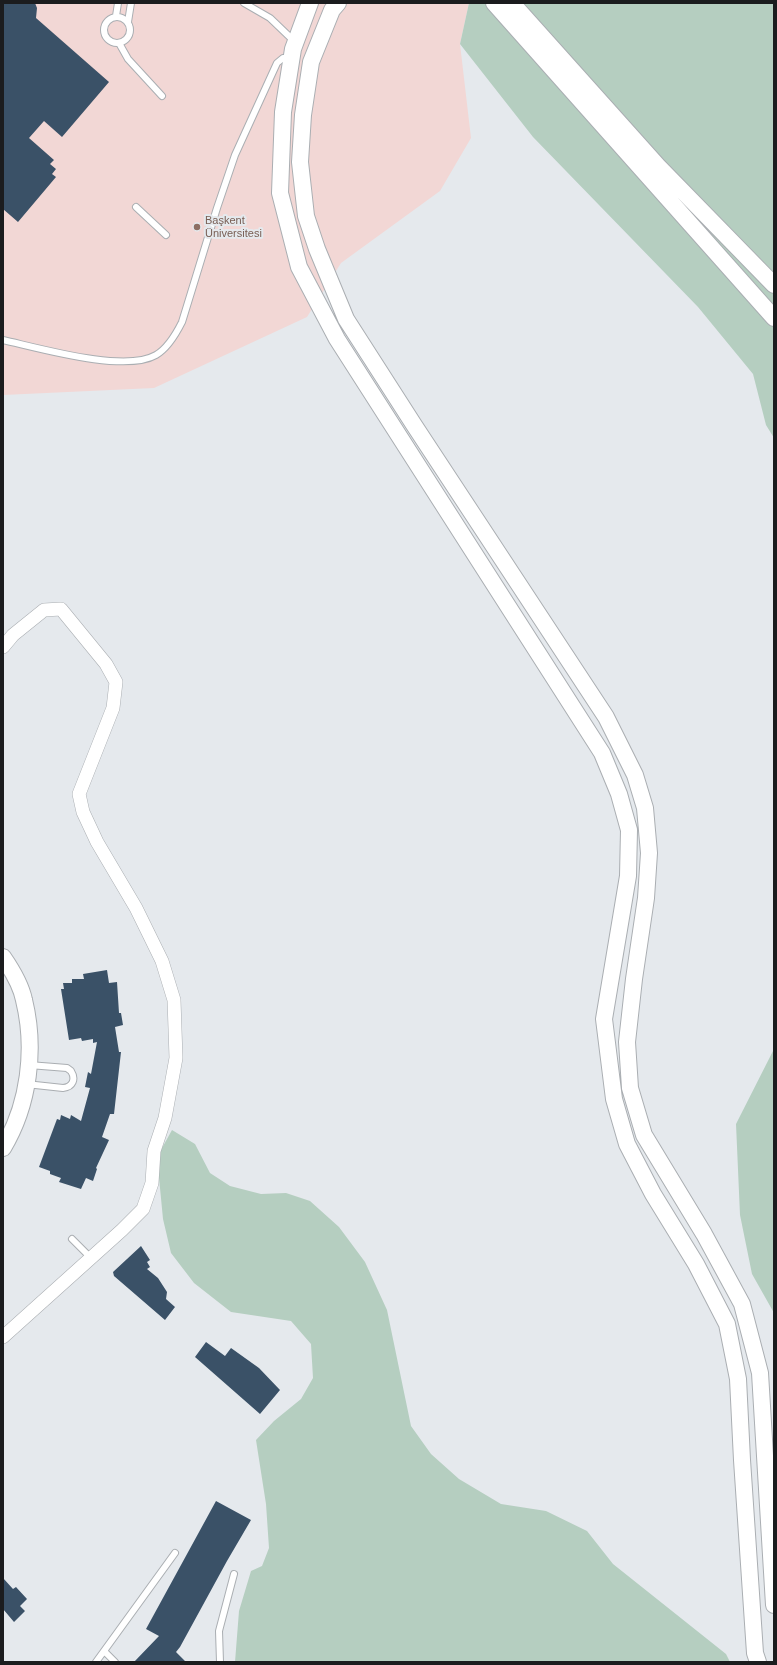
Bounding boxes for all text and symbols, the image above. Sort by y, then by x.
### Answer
place label: Başkent Üniversitesi [205,214,262,240]
marker: Başkent Üniversitesi [192,222,202,232]

